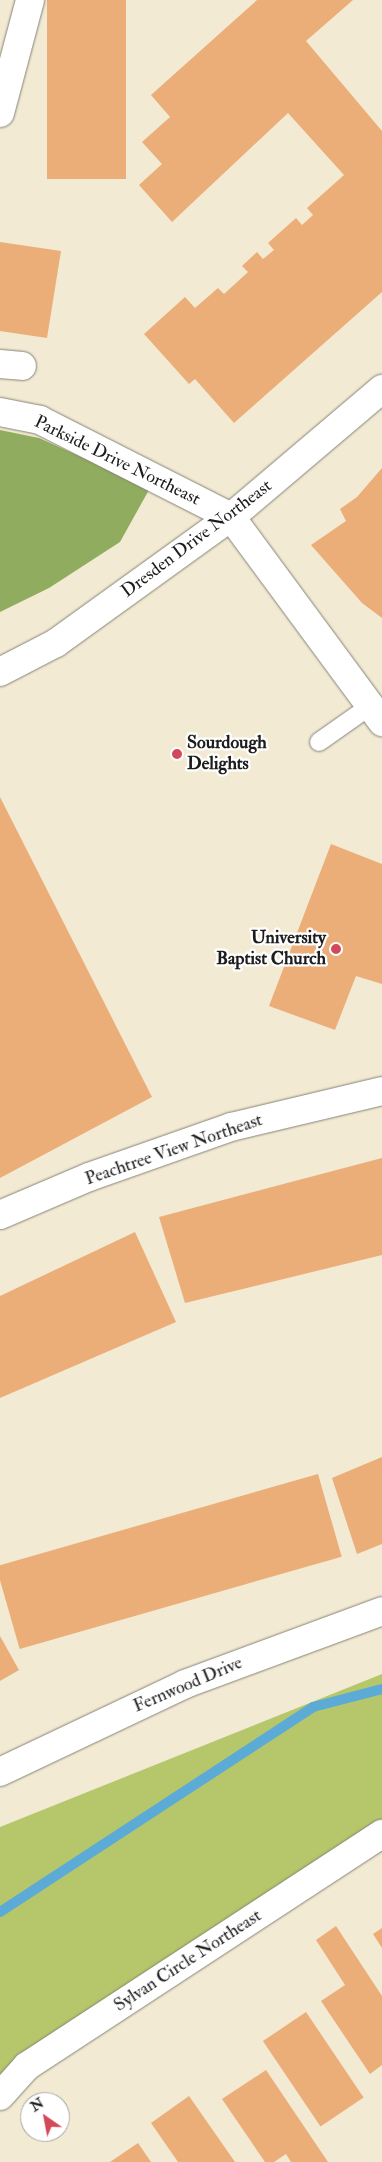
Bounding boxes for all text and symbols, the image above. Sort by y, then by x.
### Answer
street label: Parkside Drive Northeast [31,411,203,511]
street label: Dresden Drive Northeast [118,475,276,603]
place label: Sourdough Delights [187,733,267,776]
marker: Sourdough Delights [171,748,183,760]
place label: University Baptist Church [216,928,326,971]
marker: University Baptist Church [330,943,342,955]
street label: Peachtree View Northeast [83,1110,265,1190]
street label: Fernwood Drive [130,1652,246,1718]
street label: Sylvan Circle Northeast [110,1905,266,2017]
north arrow [20,2092,70,2142]
text: N [27,2094,47,2115]

